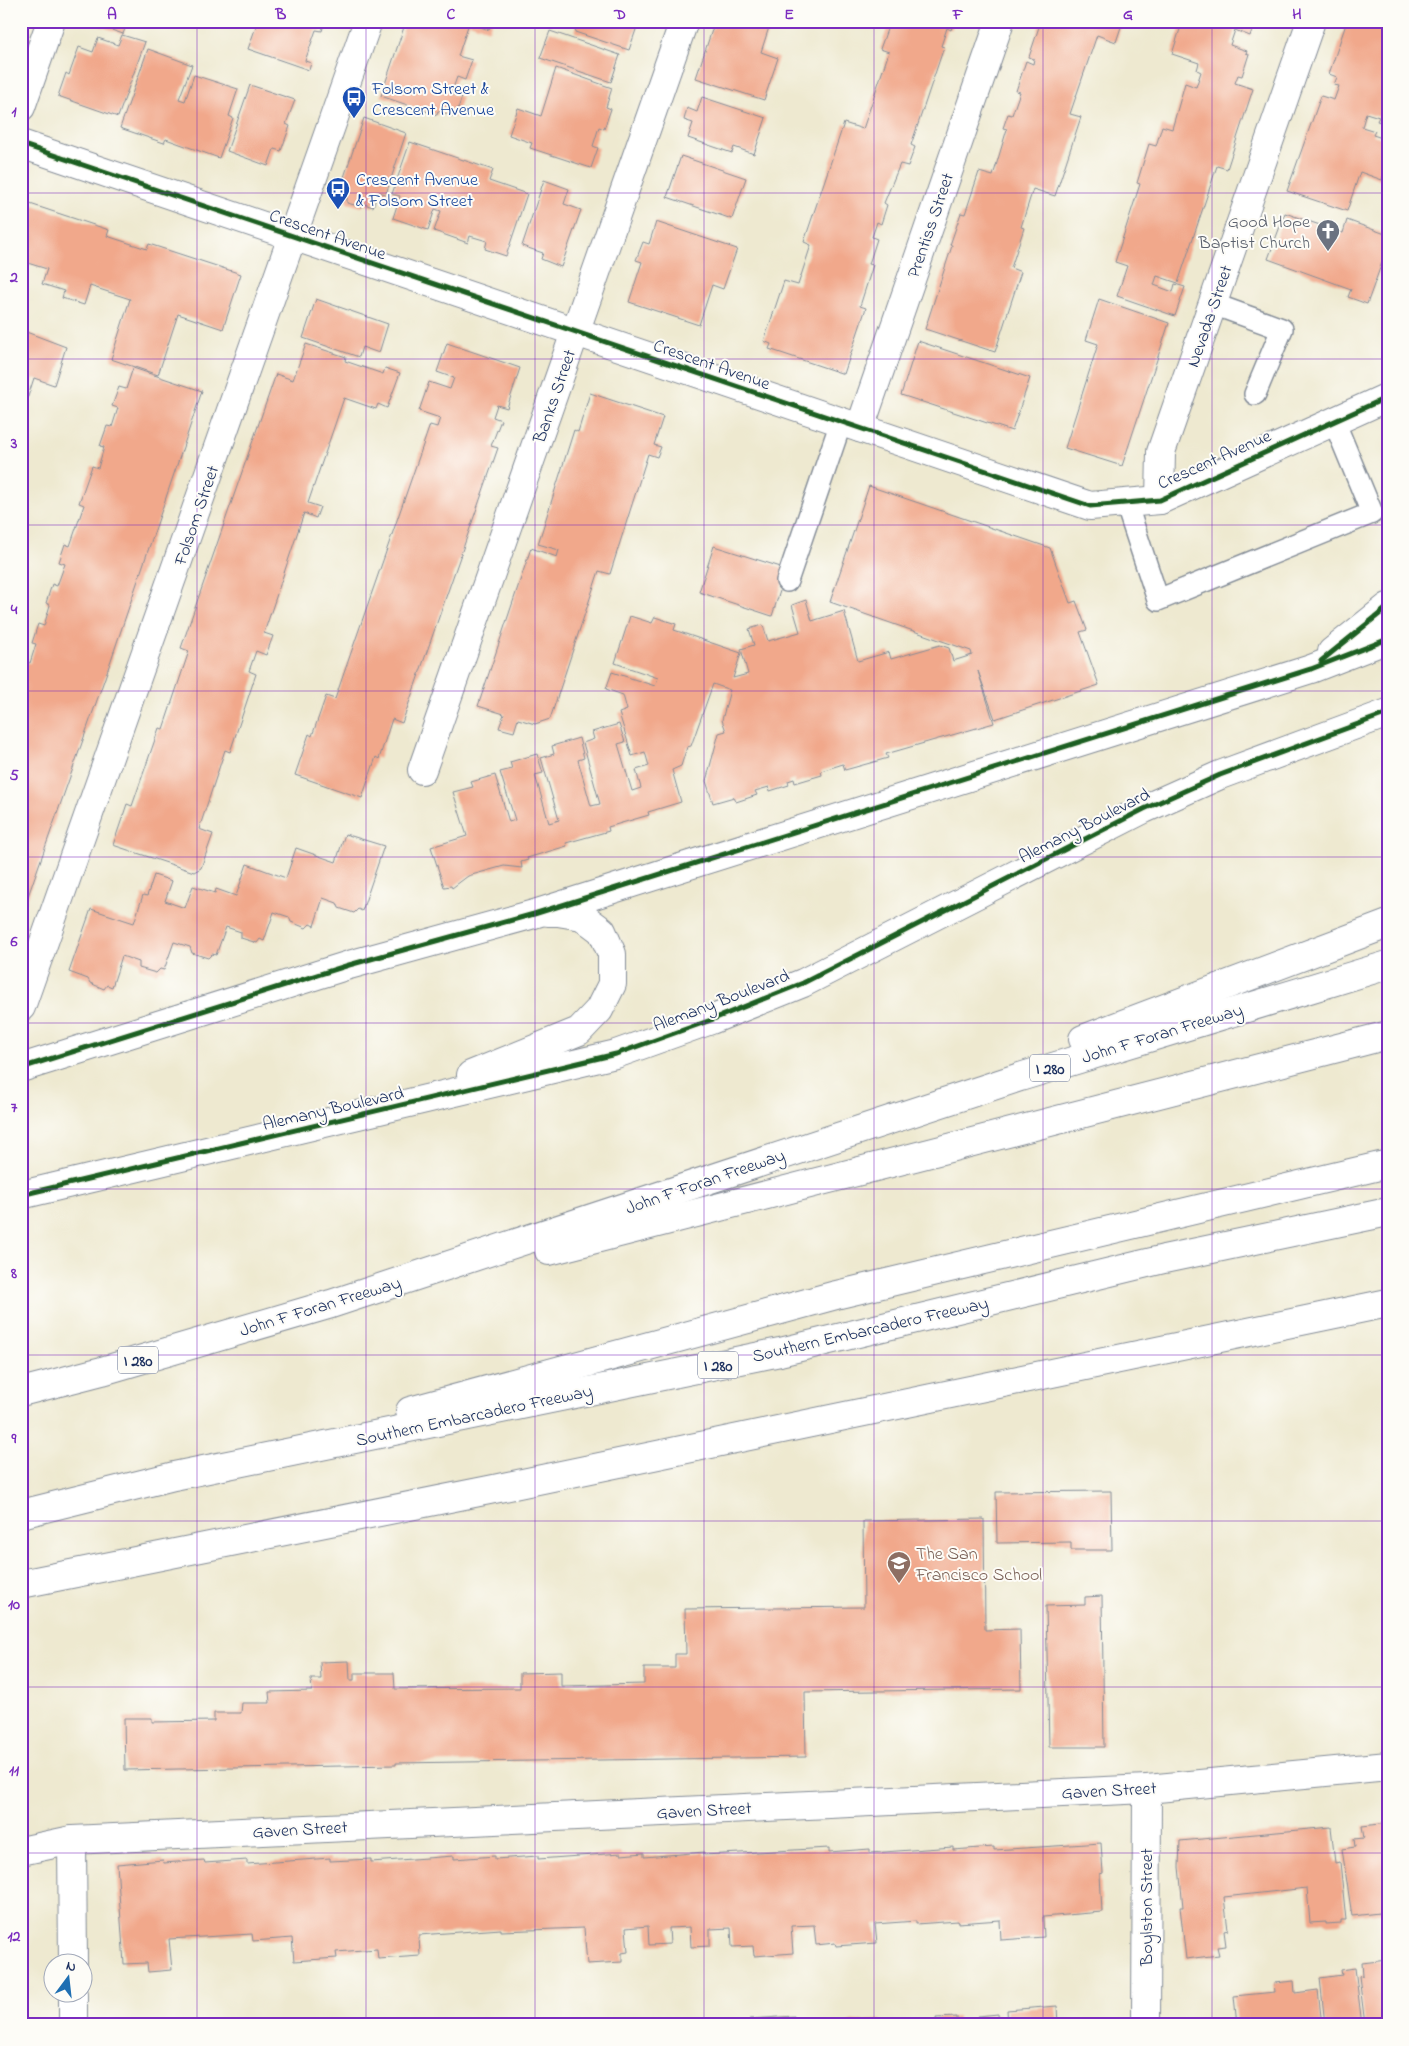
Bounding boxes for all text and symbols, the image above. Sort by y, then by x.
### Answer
text: A [107,3,117,27]
text: B [275,3,287,27]
text: C [447,3,456,27]
text: D [613,3,626,27]
text: E [784,3,794,27]
text: F [952,3,964,27]
text: G [1123,3,1133,27]
text: H [1292,3,1302,27]
place label: Folsom Street & Crescent Avenue [371,77,495,124]
bus stop icon: Folsom Street & Crescent Avenue [341,85,367,119]
text: 1 [11,100,17,124]
place label: Crescent Avenue & Folsom Street [356,168,479,215]
street label: Prentiss Street [902,170,962,282]
bus stop icon: Crescent Avenue & Folsom Street [325,176,351,210]
street label: Crescent Avenue [265,204,390,268]
place label: Good Hope Baptist Church [1198,210,1311,257]
church icon: Good Hope Baptist Church [1315,218,1341,252]
street label: Nevada Street [1181,262,1241,371]
text: 2 [9,266,18,290]
street label: Crescent Avenue [649,334,774,398]
street label: Banks Street [527,346,584,448]
street label: Crescent Avenue [1154,424,1277,498]
text: 3 [10,432,18,456]
street label: Folsom Street [168,462,227,570]
text: 4 [10,598,18,622]
text: 5 [9,764,19,788]
street label: Alemany Boulevard [1015,782,1155,871]
text: 6 [9,930,18,954]
street label: Alemany Boulevard [650,964,794,1040]
street label: John F Foran Freeway [1079,998,1246,1072]
road number: I 280 [1030,1054,1070,1082]
street label: Alemany Boulevard [260,1081,407,1139]
text: 7 [11,1096,18,1120]
street label: John F Foran Freeway [622,1143,789,1222]
text: 8 [10,1262,17,1286]
street label: John F Foran Freeway [237,1271,404,1345]
street label: Southern Embarcadero Freeway [750,1291,991,1371]
road number: I 280 [118,1346,158,1374]
road number: I 280 [698,1352,738,1378]
street label: Southern Embarcadero Freeway [354,1379,595,1455]
text: 9 [11,1427,17,1451]
place label: The San Francisco School [915,1542,1042,1589]
school or university icon: The San Francisco School [886,1550,912,1584]
text: 10 [8,1593,20,1617]
text: 11 [9,1759,20,1783]
street label: Gaven Street [1061,1777,1157,1807]
street label: Gaven Street [656,1797,752,1827]
street label: Gaven Street [252,1816,348,1846]
street label: Boylston Street [1135,1848,1161,1967]
text: 12 [7,1925,21,1949]
north arrow [42,1954,92,2004]
text: N [64,1956,78,1978]

